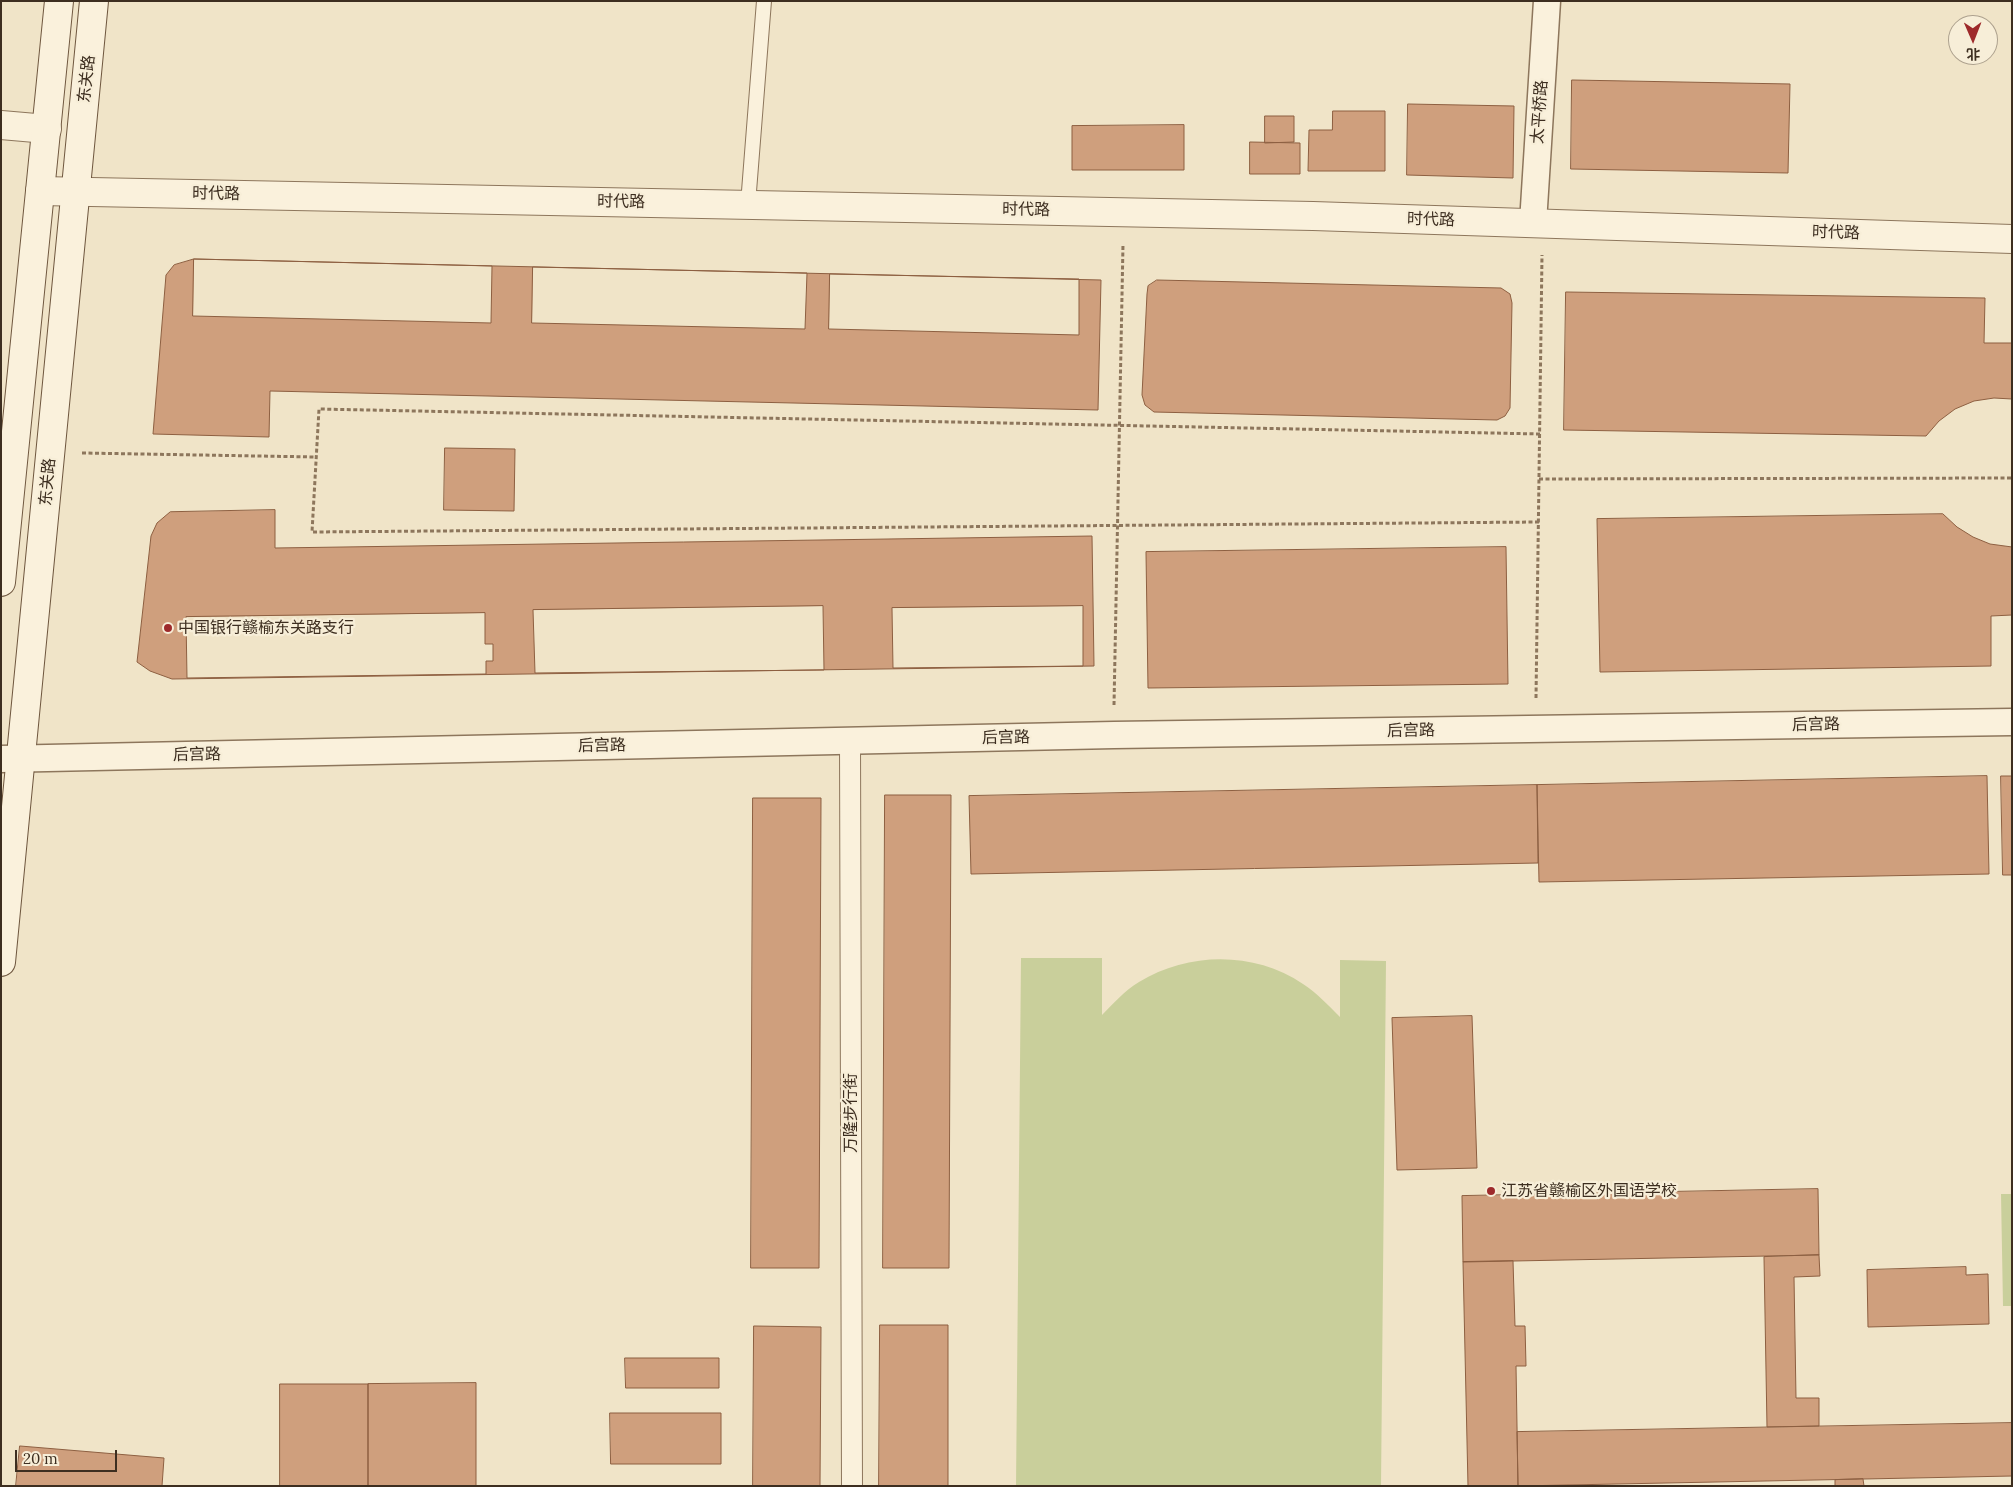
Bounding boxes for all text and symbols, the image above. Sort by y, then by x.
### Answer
north arrow [1948,15,1998,65]
text: 北 [1966,45,1980,63]
street label: 东关路 [75,54,99,104]
street label: 太平桥路 [1528,79,1552,145]
street label: 时代路 [192,184,240,204]
street label: 时代路 [597,192,645,212]
street label: 时代路 [1002,200,1050,220]
street label: 时代路 [1407,210,1455,230]
street label: 时代路 [1812,223,1860,243]
street label: 东关路 [36,457,60,507]
place label: 中国银行赣榆东关路支行 [178,618,354,638]
marker: 中国银行赣榆东关路支行 [162,622,174,634]
street label: 后宫路 [1792,715,1840,735]
street label: 后宫路 [1387,721,1435,741]
street label: 后宫路 [982,728,1030,748]
street label: 后宫路 [578,736,626,756]
street label: 后宫路 [173,745,221,765]
street label: 万隆步行街 [841,1073,861,1153]
place label: 江苏省赣榆区外国语学校 [1501,1181,1677,1201]
marker: 江苏省赣榆区外国语学校 [1485,1185,1497,1197]
scale bar [18,1440,120,1472]
text: 20 m [23,1449,58,1468]

